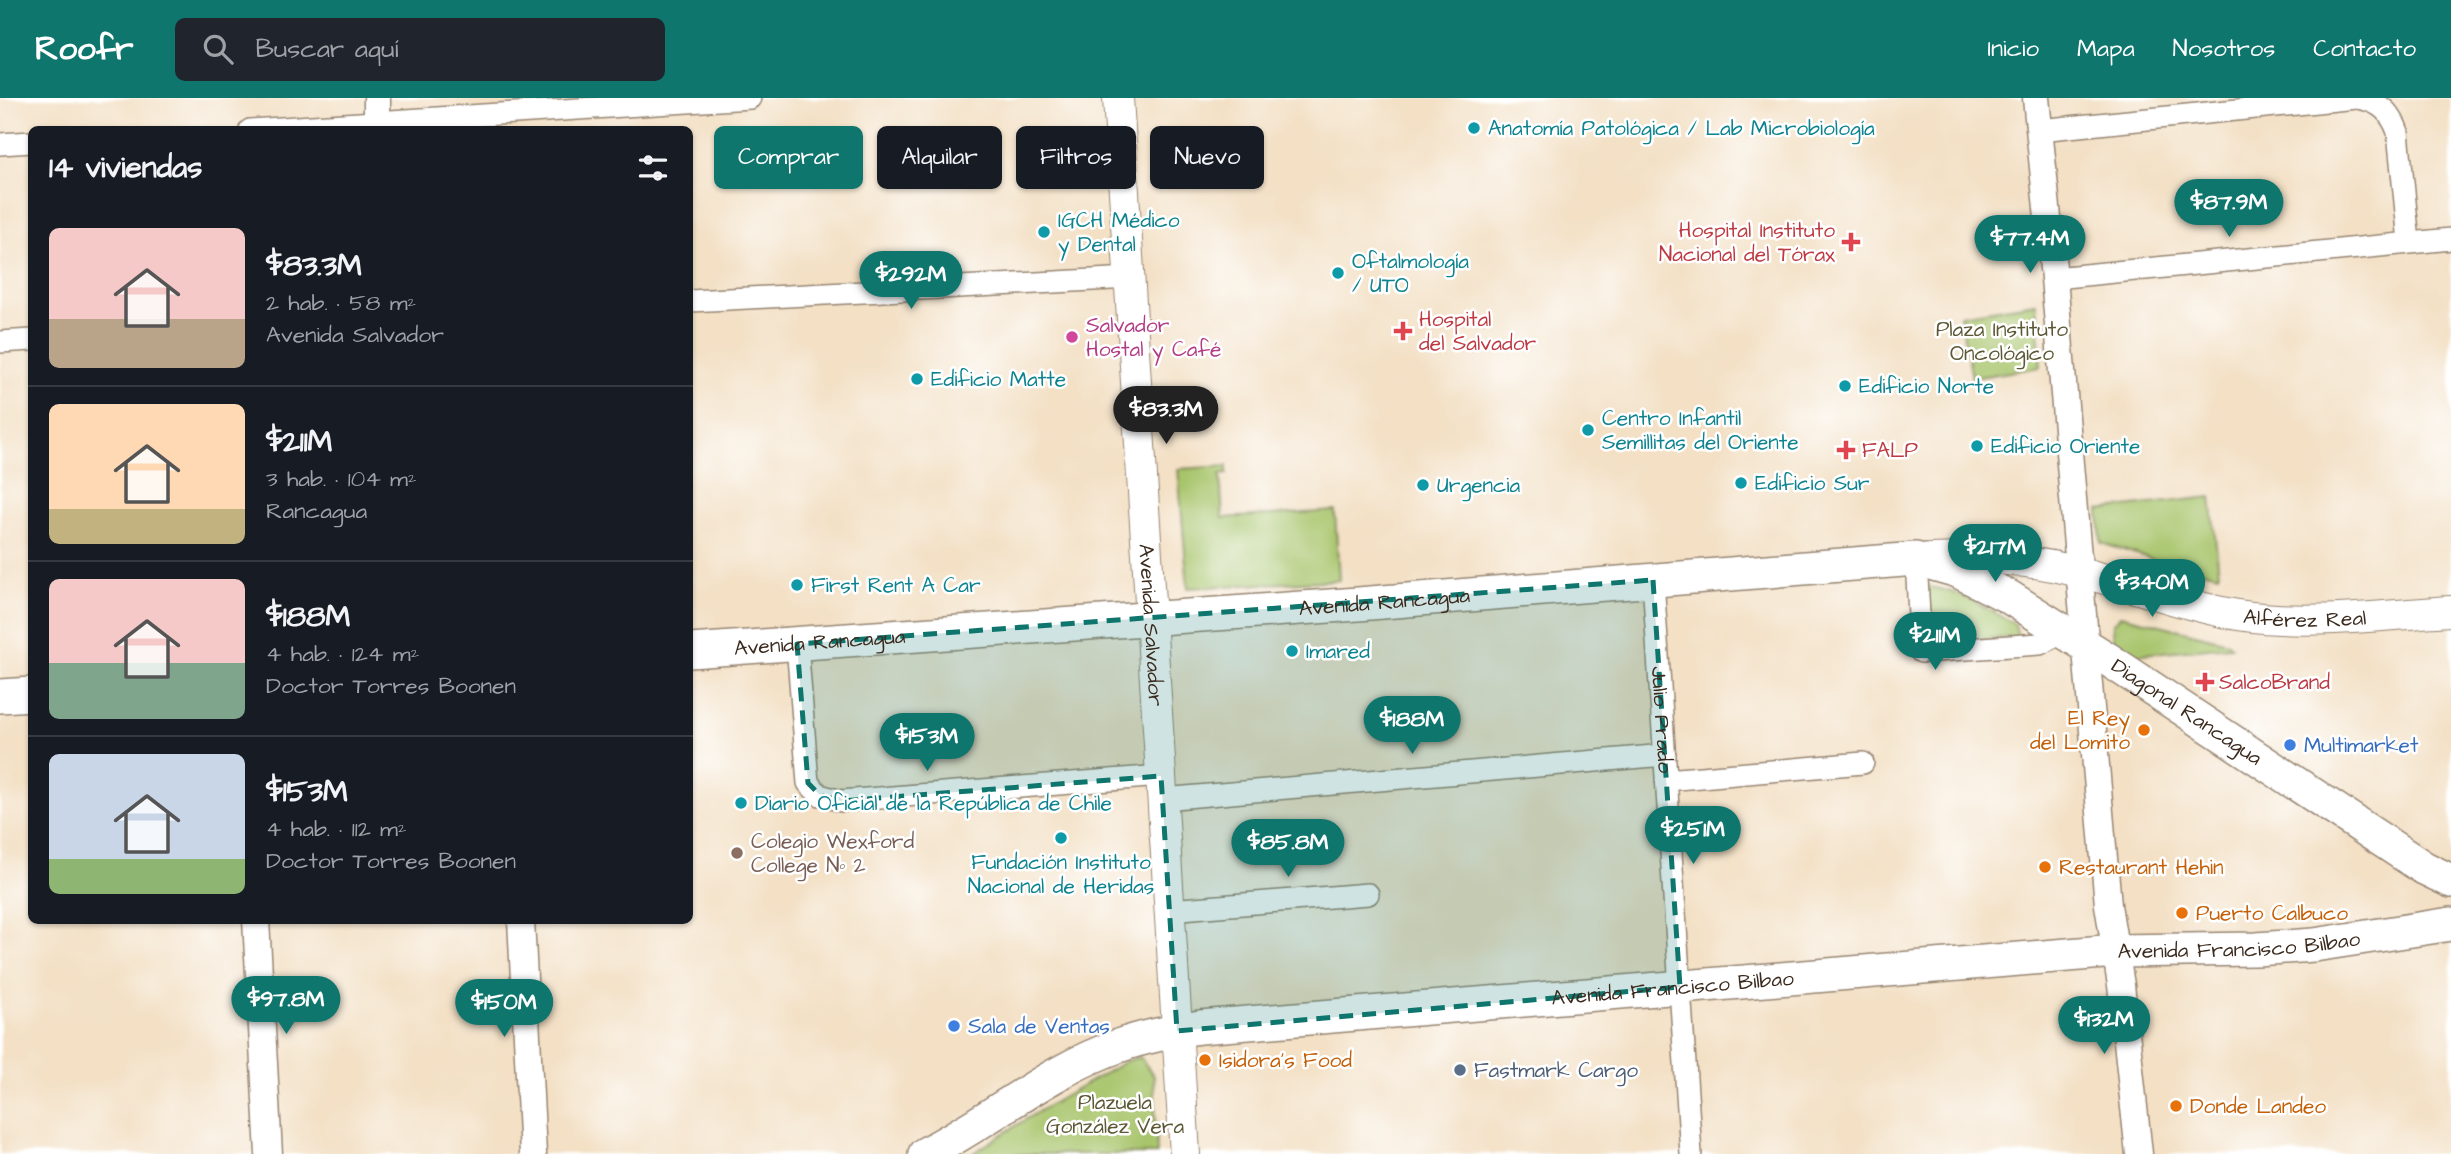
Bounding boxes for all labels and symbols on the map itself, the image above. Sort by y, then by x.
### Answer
place label: Anatomía Patológica / Lab Microbiología [1488,114,1875,145]
marker: Anatomía Patológica / Lab Microbiología [1466,120,1482,136]
pin: $87.9M [2172,180,2286,239]
place label: IGCH Médico y Dental [1058,206,1180,261]
place label: Hospital Instituto Nacional del Tórax [1659,216,1835,269]
pin: $77.4M [1973,216,2087,275]
marker: IGCH Médico y Dental [1036,224,1052,240]
marker: Hospital Instituto Nacional del Tórax [1841,232,1861,252]
place label: Oftalmología / UTO [1352,247,1469,300]
pin: $292M [862,252,960,311]
marker: Oftalmología / UTO [1330,265,1346,281]
place label: Hospital del Salvador [1419,305,1536,358]
place label: Salvador Hostal y Café [1086,311,1221,366]
park label: Plaza Instituto Oncológico [1936,315,2068,370]
marker: Hospital del Salvador [1393,321,1413,341]
marker: Salvador Hostal y Café [1064,329,1080,345]
place label: Edificio Matte [931,365,1066,394]
marker: Edificio Matte [909,371,925,387]
place label: Edificio Norte [1859,372,1994,401]
marker: Edificio Norte [1837,378,1853,394]
pin: $83.3M [1109,386,1223,446]
place label: Centro Infantil Semillitas del Oriente [1602,404,1799,457]
marker: Centro Infantil Semillitas del Oriente [1580,422,1596,438]
place label: Edificio Oriente [1991,432,2140,461]
place label: FALP [1862,436,1919,465]
marker: Edificio Oriente [1969,438,1985,454]
marker: FALP [1836,440,1856,460]
place label: Edificio Sur [1755,469,1870,498]
place label: Urgencia [1437,471,1521,502]
marker: Edificio Sur [1733,475,1749,491]
marker: Urgencia [1415,477,1431,493]
pin: $217M [1946,524,2044,584]
street label: Avenida Salvador [1132,543,1171,707]
pin: $340M [2103,560,2201,619]
place label: First Rent A Car [811,571,981,600]
marker: First Rent A Car [789,577,805,593]
street label: Avenida Rancagua [1298,581,1471,623]
street label: Alférez Real [2242,602,2367,634]
pin: $211M [1886,612,1984,672]
street label: Avenida Rancagua [733,621,907,662]
place label: Imared [1306,637,1370,666]
marker: Imared [1284,643,1300,659]
street label: Diagonal Rancagua [2106,651,2268,772]
street label: Julio Prado [1644,665,1680,774]
place label: SalcoBrand [2219,668,2330,697]
marker: SalcoBrand [2197,674,2213,690]
pin: $188M [1363,696,1461,756]
place label: El Rey del Lomito [2030,704,2130,757]
pin: $153M [878,714,976,773]
marker: El Rey del Lomito [2136,722,2152,738]
place label: Multimarket [2304,731,2419,760]
marker: Multimarket [2282,737,2298,753]
place label: Diario Oficial de la República de Chile [755,789,1112,819]
marker: Diario Oficial de la República de Chile [733,795,749,811]
pin: $251M [1644,806,1742,866]
pin: $85.8M [1231,820,1345,879]
place label: Colegio Wexford College Nº 2 [751,827,914,882]
marker: Fundación Instituto Nacional de Heridas [1053,830,1069,846]
marker: Colegio Wexford College Nº 2 [729,845,745,861]
place label: Fundación Instituto Nacional de Heridas [968,848,1154,901]
place label: Restaurant Hehin [2059,853,2224,882]
marker: Restaurant Hehin [2037,859,2053,875]
place label: Puerto Calbuco [2196,899,2348,928]
marker: Puerto Calbuco [2174,905,2190,921]
street label: Avenida Francisco Bilbao [2117,924,2362,965]
street label: Avenida Francisco Bilbao [1550,963,1795,1012]
pin: $97.8M [229,976,343,1036]
pin: $150M [455,979,553,1039]
pin: $132M [2055,996,2153,1056]
place label: Sala de Ventas [968,1012,1110,1041]
marker: Sala de Ventas [946,1018,962,1034]
place label: Isidora's Food [1219,1046,1352,1075]
marker: Isidora's Food [1197,1052,1213,1068]
place label: Fastmark Cargo [1474,1056,1638,1087]
marker: Fastmark Cargo [1452,1062,1468,1078]
park label: Plazuela González Vera [1046,1088,1184,1141]
place label: Donde Landeo [2190,1092,2326,1121]
marker: Donde Landeo [2168,1098,2184,1114]

